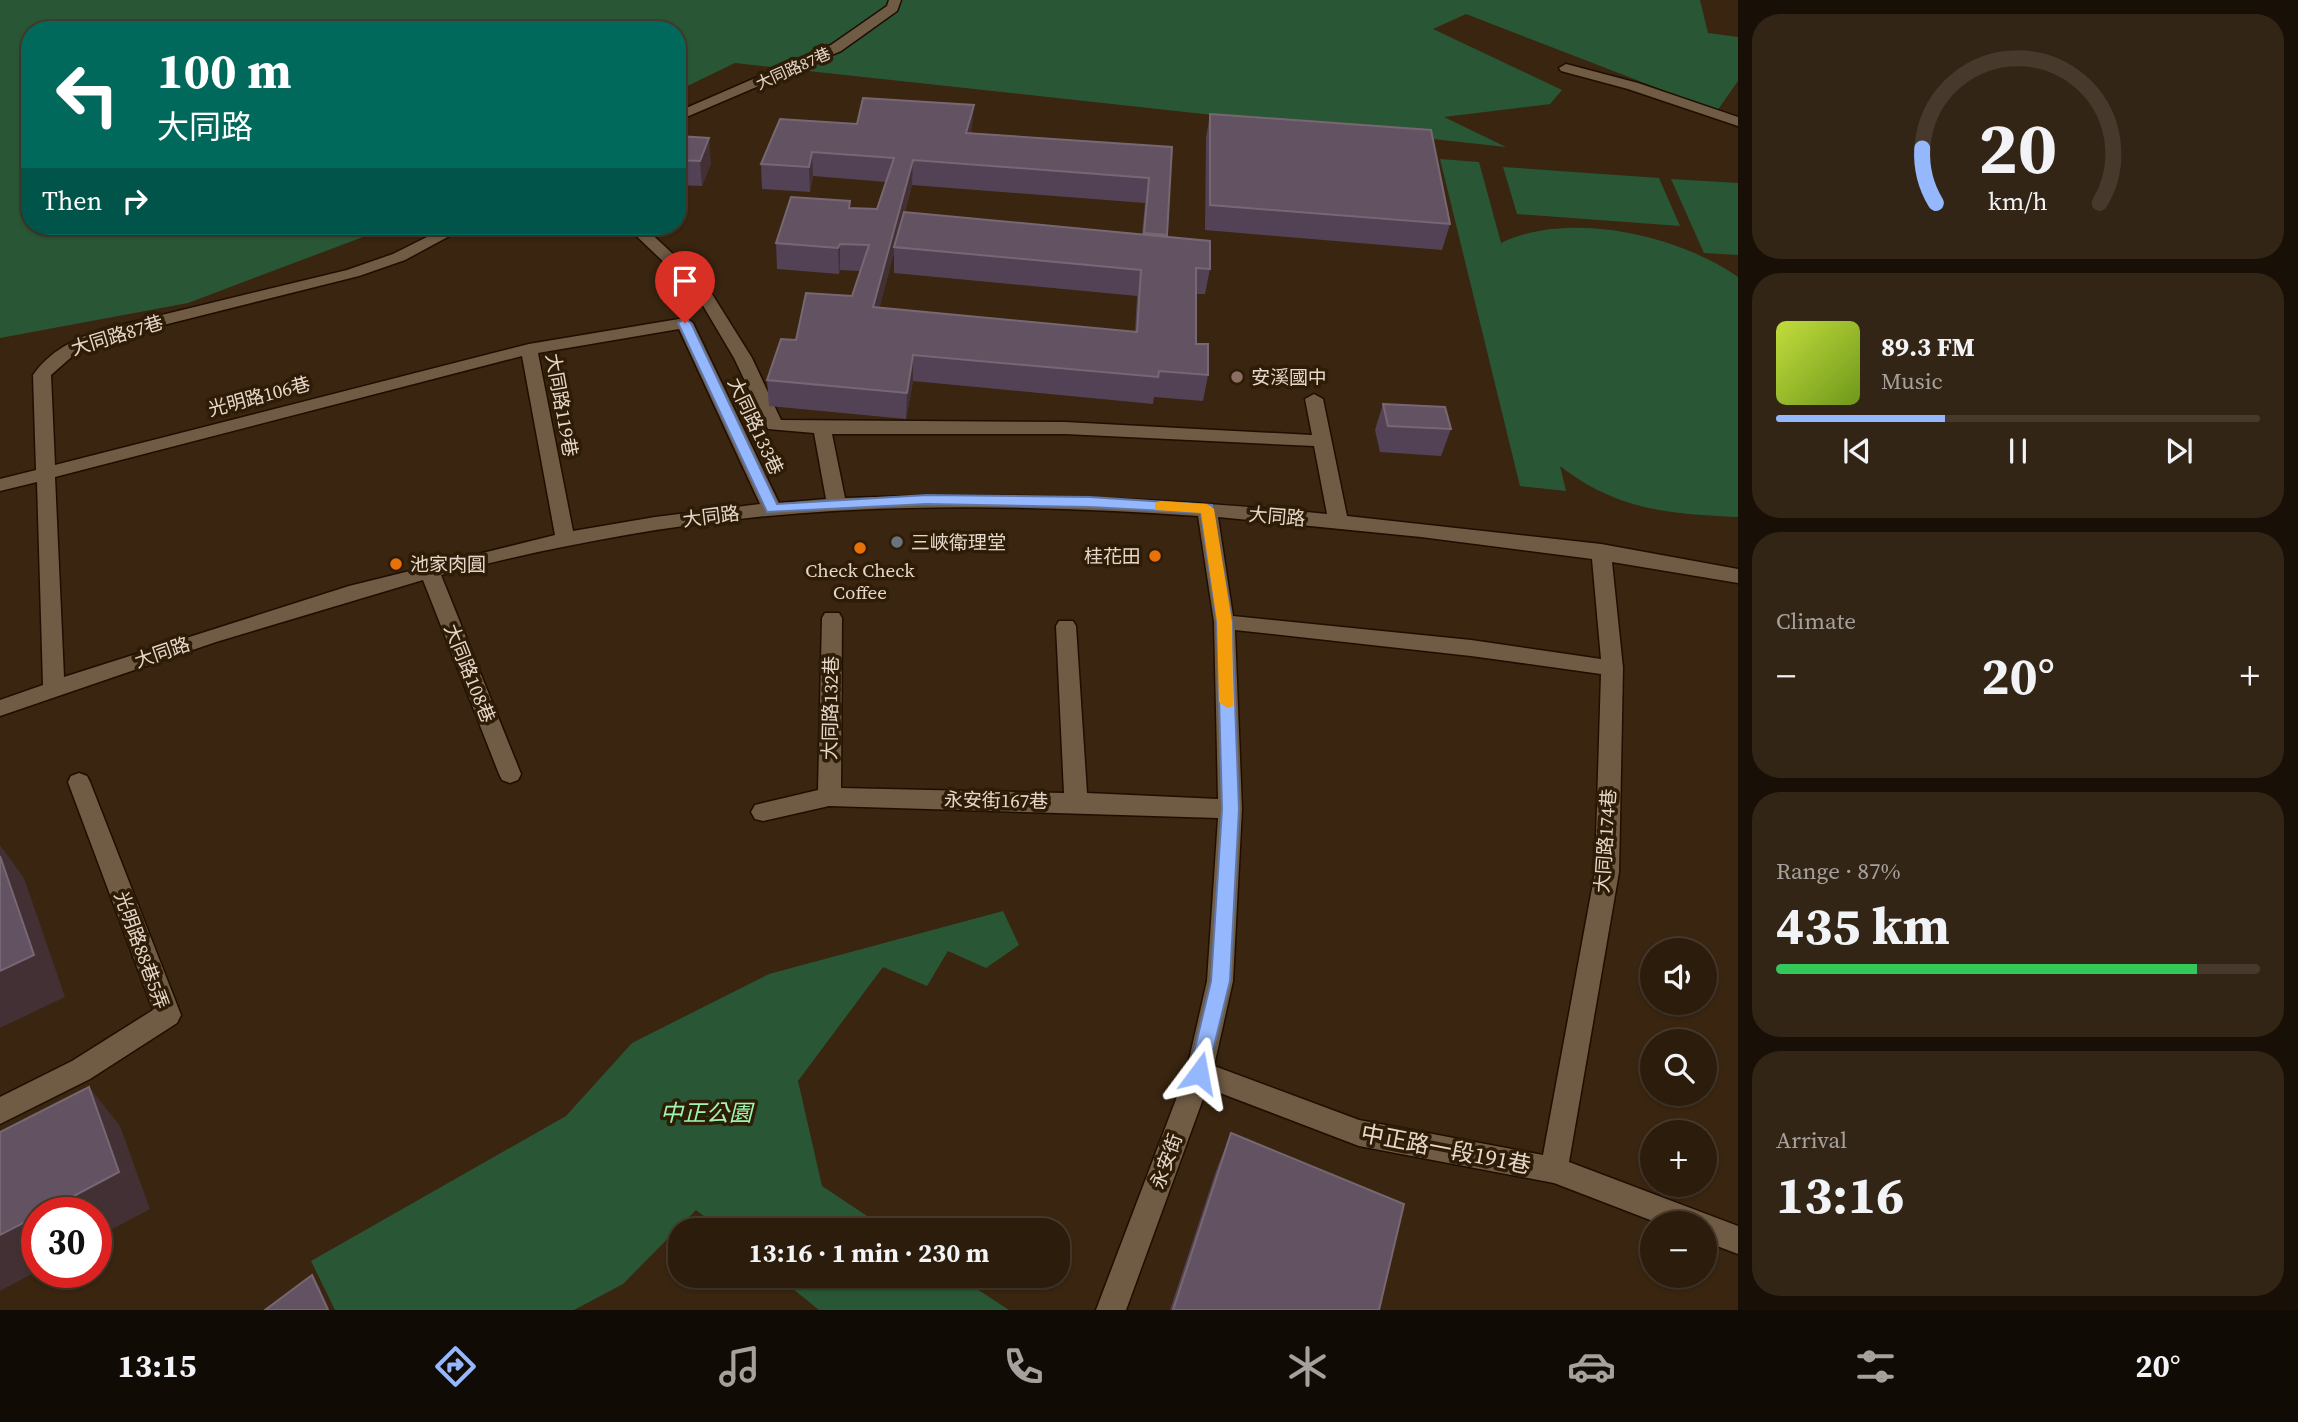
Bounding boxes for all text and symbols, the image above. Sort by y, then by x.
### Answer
text: 100 m [157,37,292,104]
street label: 大同路87巷 [752,42,834,94]
icon: left [42,49,133,140]
text: 20 [1979,98,2057,197]
text: 大同路 [157,105,253,149]
icon: right [116,182,154,220]
text: Then [42,183,102,219]
text: km/h [1988,183,2048,217]
pin [655,251,715,323]
icon: arrive [666,262,704,300]
street label: 大同路87巷 [68,309,166,361]
text: 89.3 FM [1881,329,1975,365]
street label: 大同路119巷 [540,351,584,459]
place label: 安溪國中 [1251,364,1327,390]
text: Music [1881,365,1943,397]
marker: 安溪國中 [1229,369,1245,385]
street label: 光明路106巷 [205,370,313,422]
street label: 大同路133巷 [722,373,790,479]
icon: previous [1838,432,1876,470]
icon: pause [1999,432,2037,470]
icon: next [2160,432,2198,470]
street label: 大同路 [681,500,741,532]
street label: 大同路 [1247,501,1307,531]
place label: 三峽衛理堂 [911,529,1006,555]
marker: 三峽衛理堂 [889,534,905,550]
marker: Check Check Coffee [852,540,868,556]
place label: 桂花田 [1084,543,1141,569]
marker: 桂花田 [1147,548,1163,564]
place label: 池家肉圓 [410,551,486,577]
marker: 池家肉圓 [388,556,404,572]
place label: Check Check Coffee [805,557,915,605]
text: Climate [1776,605,1856,637]
street label: 大同路108巷 [438,620,502,726]
street label: 大同路 [131,630,193,674]
text: 20° [1981,640,2055,711]
text: − [1776,650,1796,702]
text: + [2240,650,2260,702]
street label: 大同路132巷 [816,656,844,760]
street label: 永安街167巷 [944,786,1048,814]
street label: 大同路174巷 [1588,788,1622,894]
text: Range · 87% [1776,855,1901,887]
street label: 光明路88巷5弄 [109,888,175,1012]
text: 435 km [1776,890,1950,961]
map controls [1640,938,1717,1288]
button: sound [1640,938,1717,1015]
button: search [1640,1029,1717,1106]
position arrow [1162,1036,1236,1110]
park label: 中正公園 [660,1097,755,1129]
street label: 中正路一段191巷 [1358,1117,1534,1181]
button: + [1640,1120,1717,1197]
text: Arrival [1776,1124,1847,1156]
street label: 永安街 [1144,1130,1188,1192]
text: 13:16 [1776,1159,1904,1230]
speed limit sign: 30 [21,1197,112,1288]
button: − [1640,1211,1717,1288]
text: 13:16 · 1 min · 230 m [749,1235,989,1271]
icon: directions [431,1342,480,1391]
icon: music [715,1342,764,1391]
icon: phone [999,1342,1048,1391]
icon: climate [1283,1342,1332,1391]
icon: car [1567,1342,1616,1391]
icon: filters [1851,1342,1900,1391]
text: 13:15 [117,1344,196,1388]
text: 20° [2135,1344,2180,1388]

